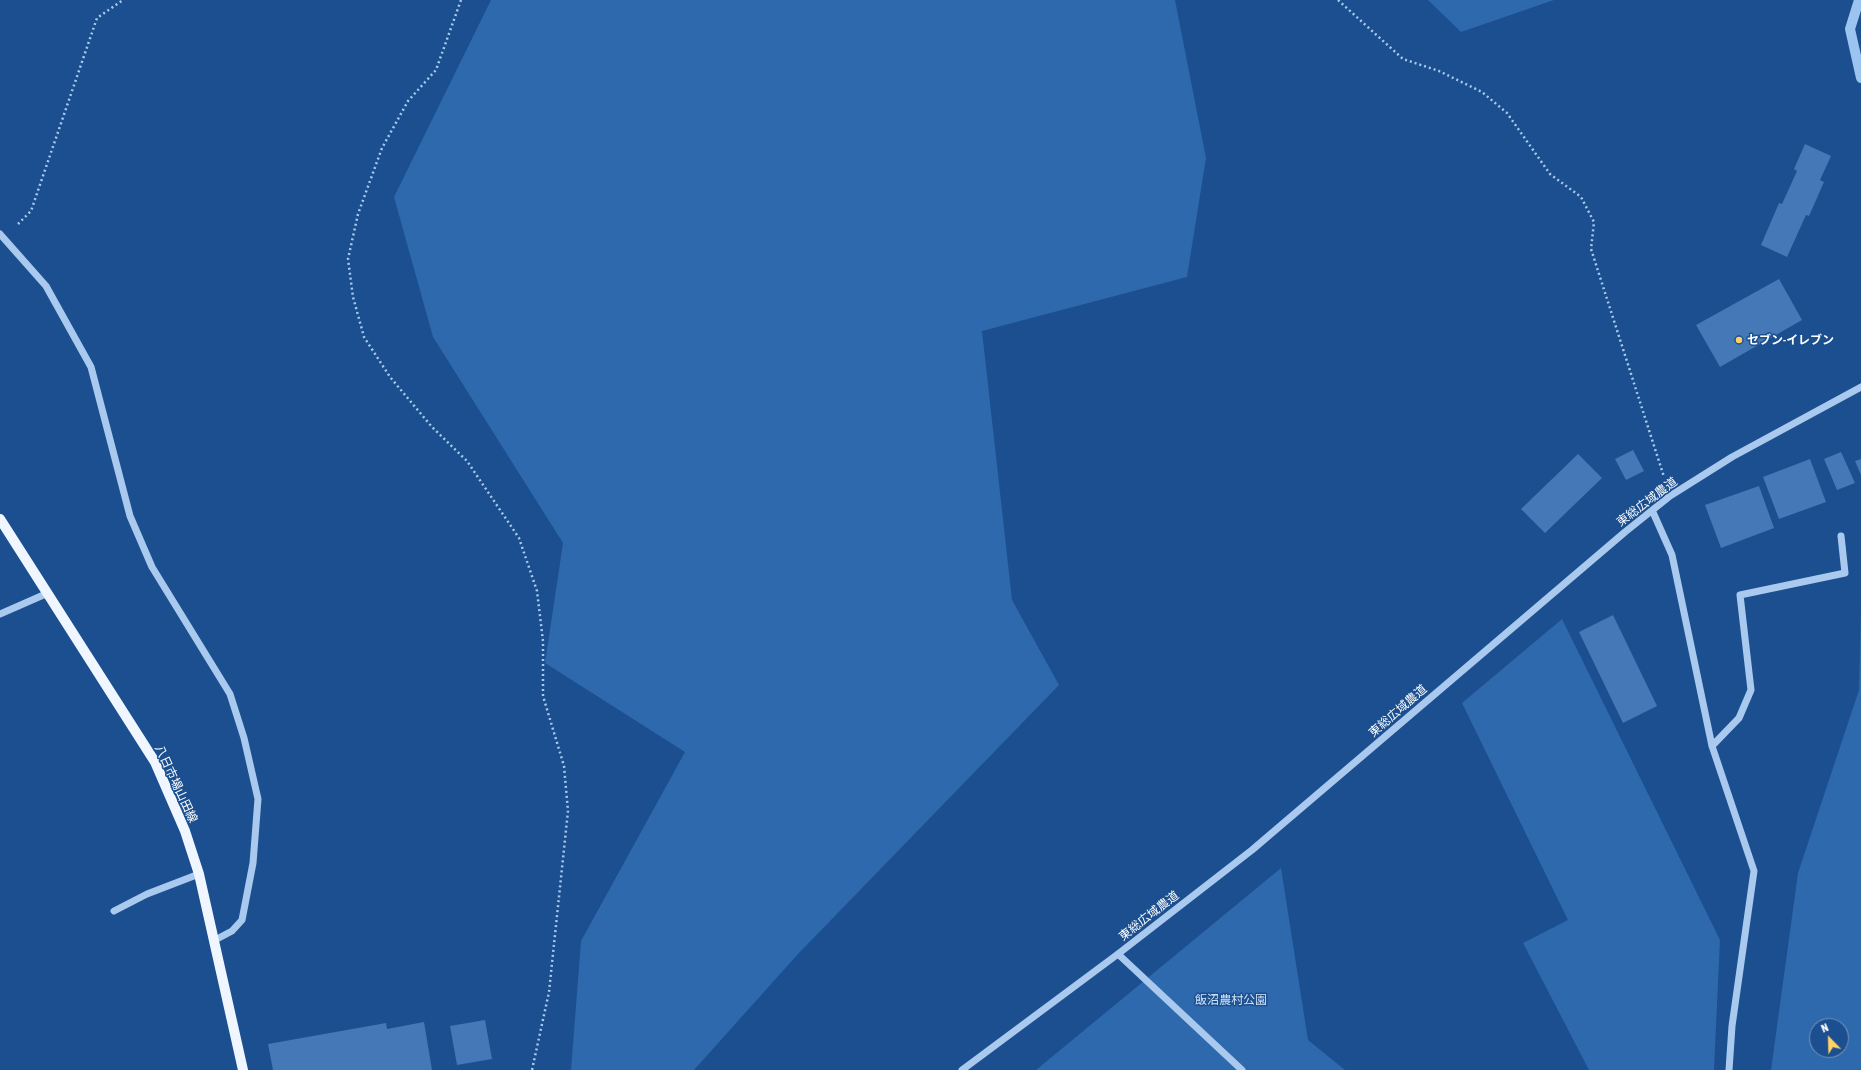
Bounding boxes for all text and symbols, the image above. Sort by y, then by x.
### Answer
place label: セブン-イレブン [1747,333,1834,347]
marker: セブン-イレブン [1734,335,1744,345]
street label: 東総広域農道 [1614,475,1680,529]
street label: 東総広域農道 [1366,682,1430,740]
street label: 八日市場山田線 [152,743,200,825]
street label: 東総広域農道 [1116,888,1182,944]
park label: 飯沼農村公園 [1195,993,1267,1007]
north arrow [1809,1018,1849,1058]
text: N [1819,1021,1830,1035]

